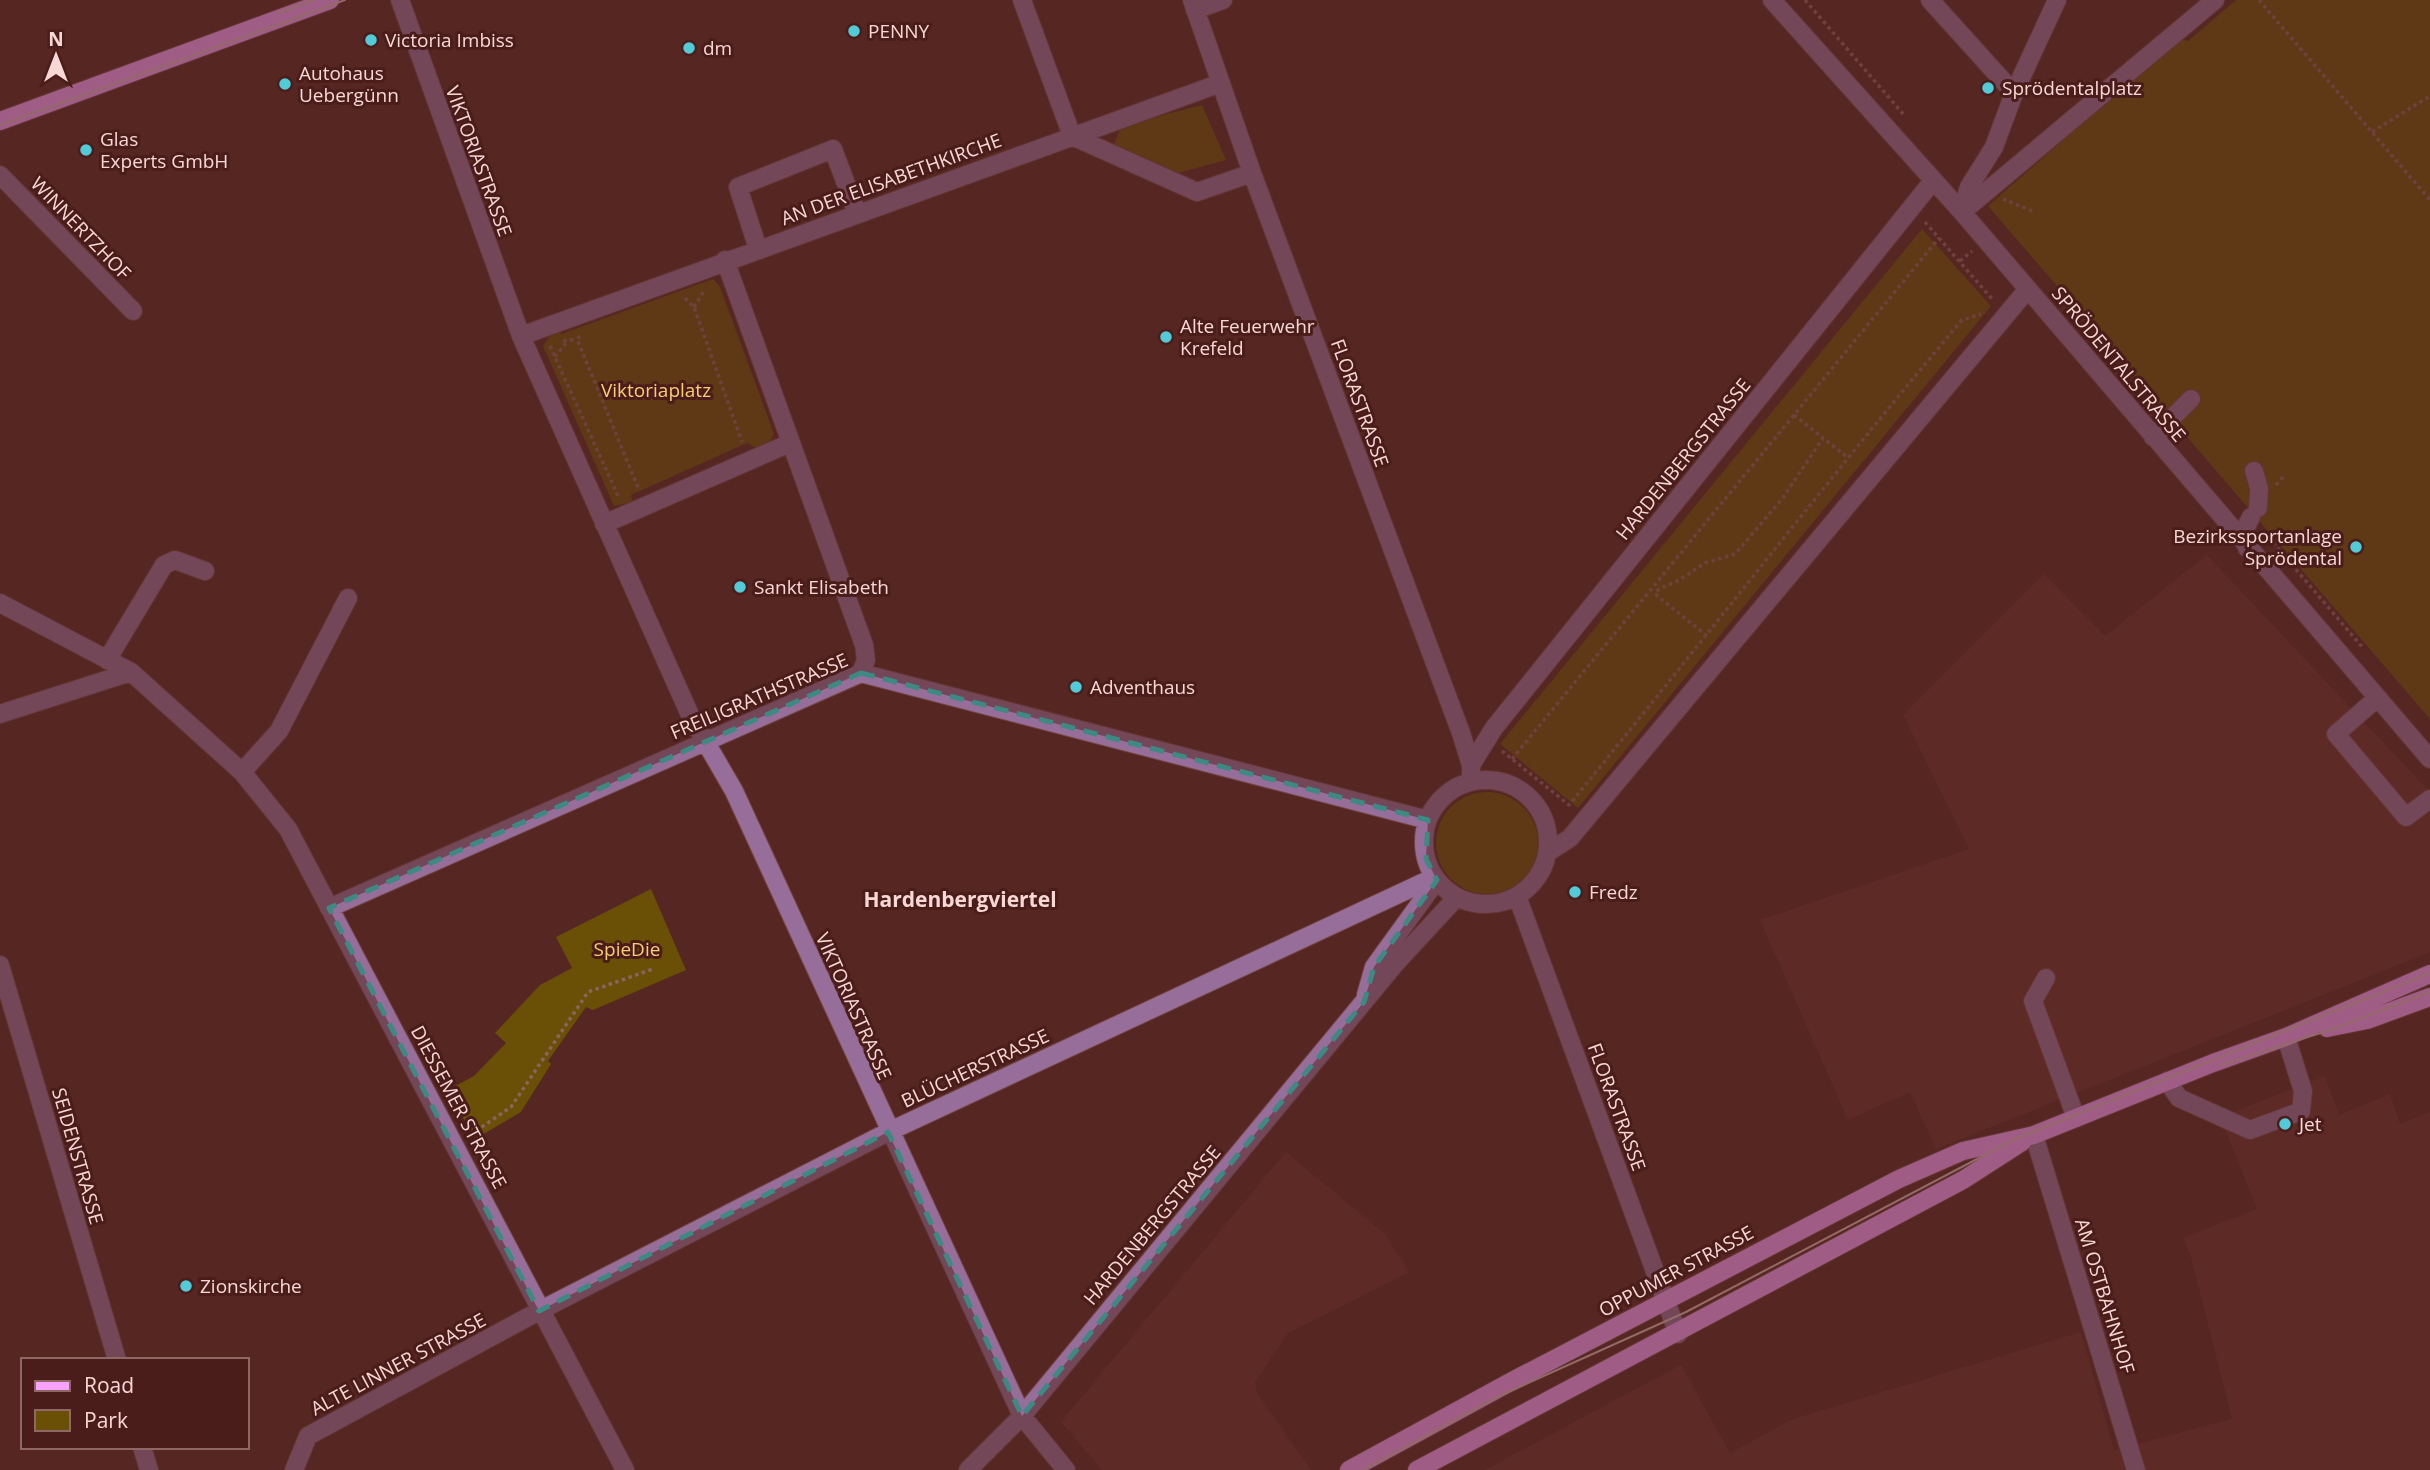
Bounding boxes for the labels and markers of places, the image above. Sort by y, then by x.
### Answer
place label: PENNY [868,18,930,44]
marker: PENNY [846,23,862,39]
place label: Victoria Imbiss [385,27,514,53]
marker: Victoria Imbiss [363,32,379,48]
place label: dm [703,35,732,61]
marker: dm [681,40,697,56]
place label: Autohaus Uebergünn [299,60,399,108]
place label: Sprödentalplatz [2002,75,2142,101]
marker: Autohaus Uebergünn [277,76,293,92]
marker: Sprödentalplatz [1980,80,1996,96]
place label: Glas Experts GmbH [100,126,228,174]
marker: Glas Experts GmbH [78,142,94,158]
place label: Alte Feuerwehr Krefeld [1180,313,1315,361]
marker: Alte Feuerwehr Krefeld [1158,329,1174,345]
place label: Bezirkssportanlage Sprödental [2173,523,2342,571]
marker: Bezirkssportanlage Sprödental [2348,539,2364,555]
place label: Sankt Elisabeth [754,574,889,600]
marker: Sankt Elisabeth [732,579,748,595]
place label: Adventhaus [1090,674,1195,700]
marker: Adventhaus [1068,679,1084,695]
place label: Fredz [1589,879,1638,905]
marker: Fredz [1567,884,1583,900]
place label: Jet [2297,1111,2322,1137]
marker: Jet [2277,1116,2293,1132]
place label: Zionskirche [200,1273,302,1299]
marker: Zionskirche [178,1278,194,1294]

